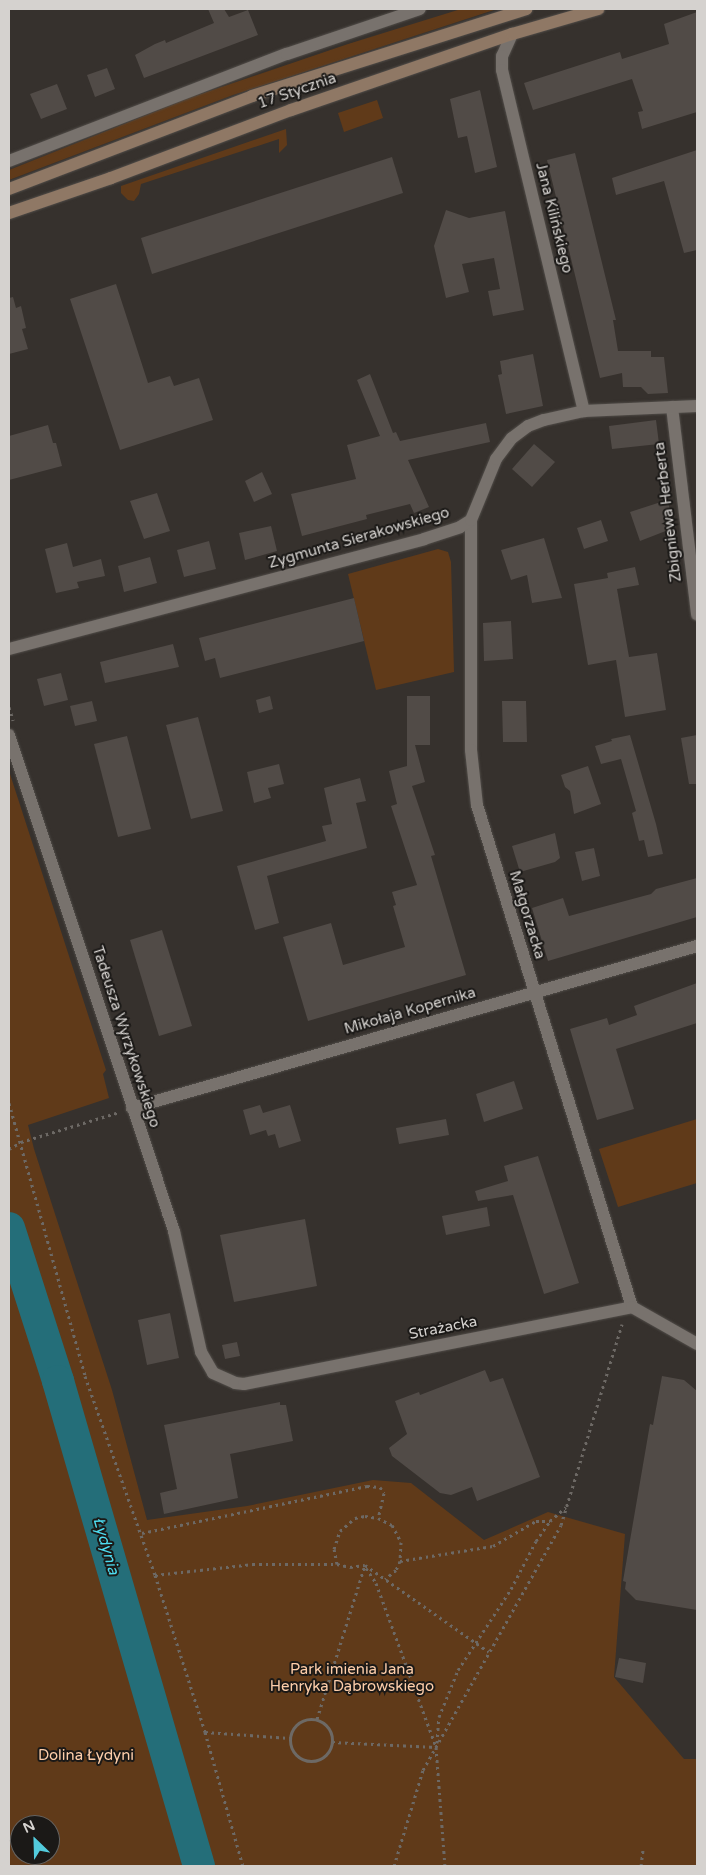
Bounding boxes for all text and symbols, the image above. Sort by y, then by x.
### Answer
street label: 17 Stycznia [255,69,339,113]
street label: Jana Kilińskiego [532,161,576,275]
street label: Zbigniewa Herberta [650,441,686,583]
street label: Zygmunta Sierakowskiego [266,504,452,572]
street label: Małgorzacka [505,869,549,961]
street label: Tadeusza Wyrzykowskiego [88,944,164,1130]
street label: Mikołaja Kopernika [342,984,478,1038]
street label: Strażacka [407,1313,479,1343]
water label: Łydynia [89,1515,123,1577]
park label: Park imienia Jana Henryka Dąbrowskiego [270,1660,434,1695]
park label: Dolina Łydyni [38,1747,134,1765]
north arrow [10,1815,60,1865]
text: N [21,1817,38,1837]

